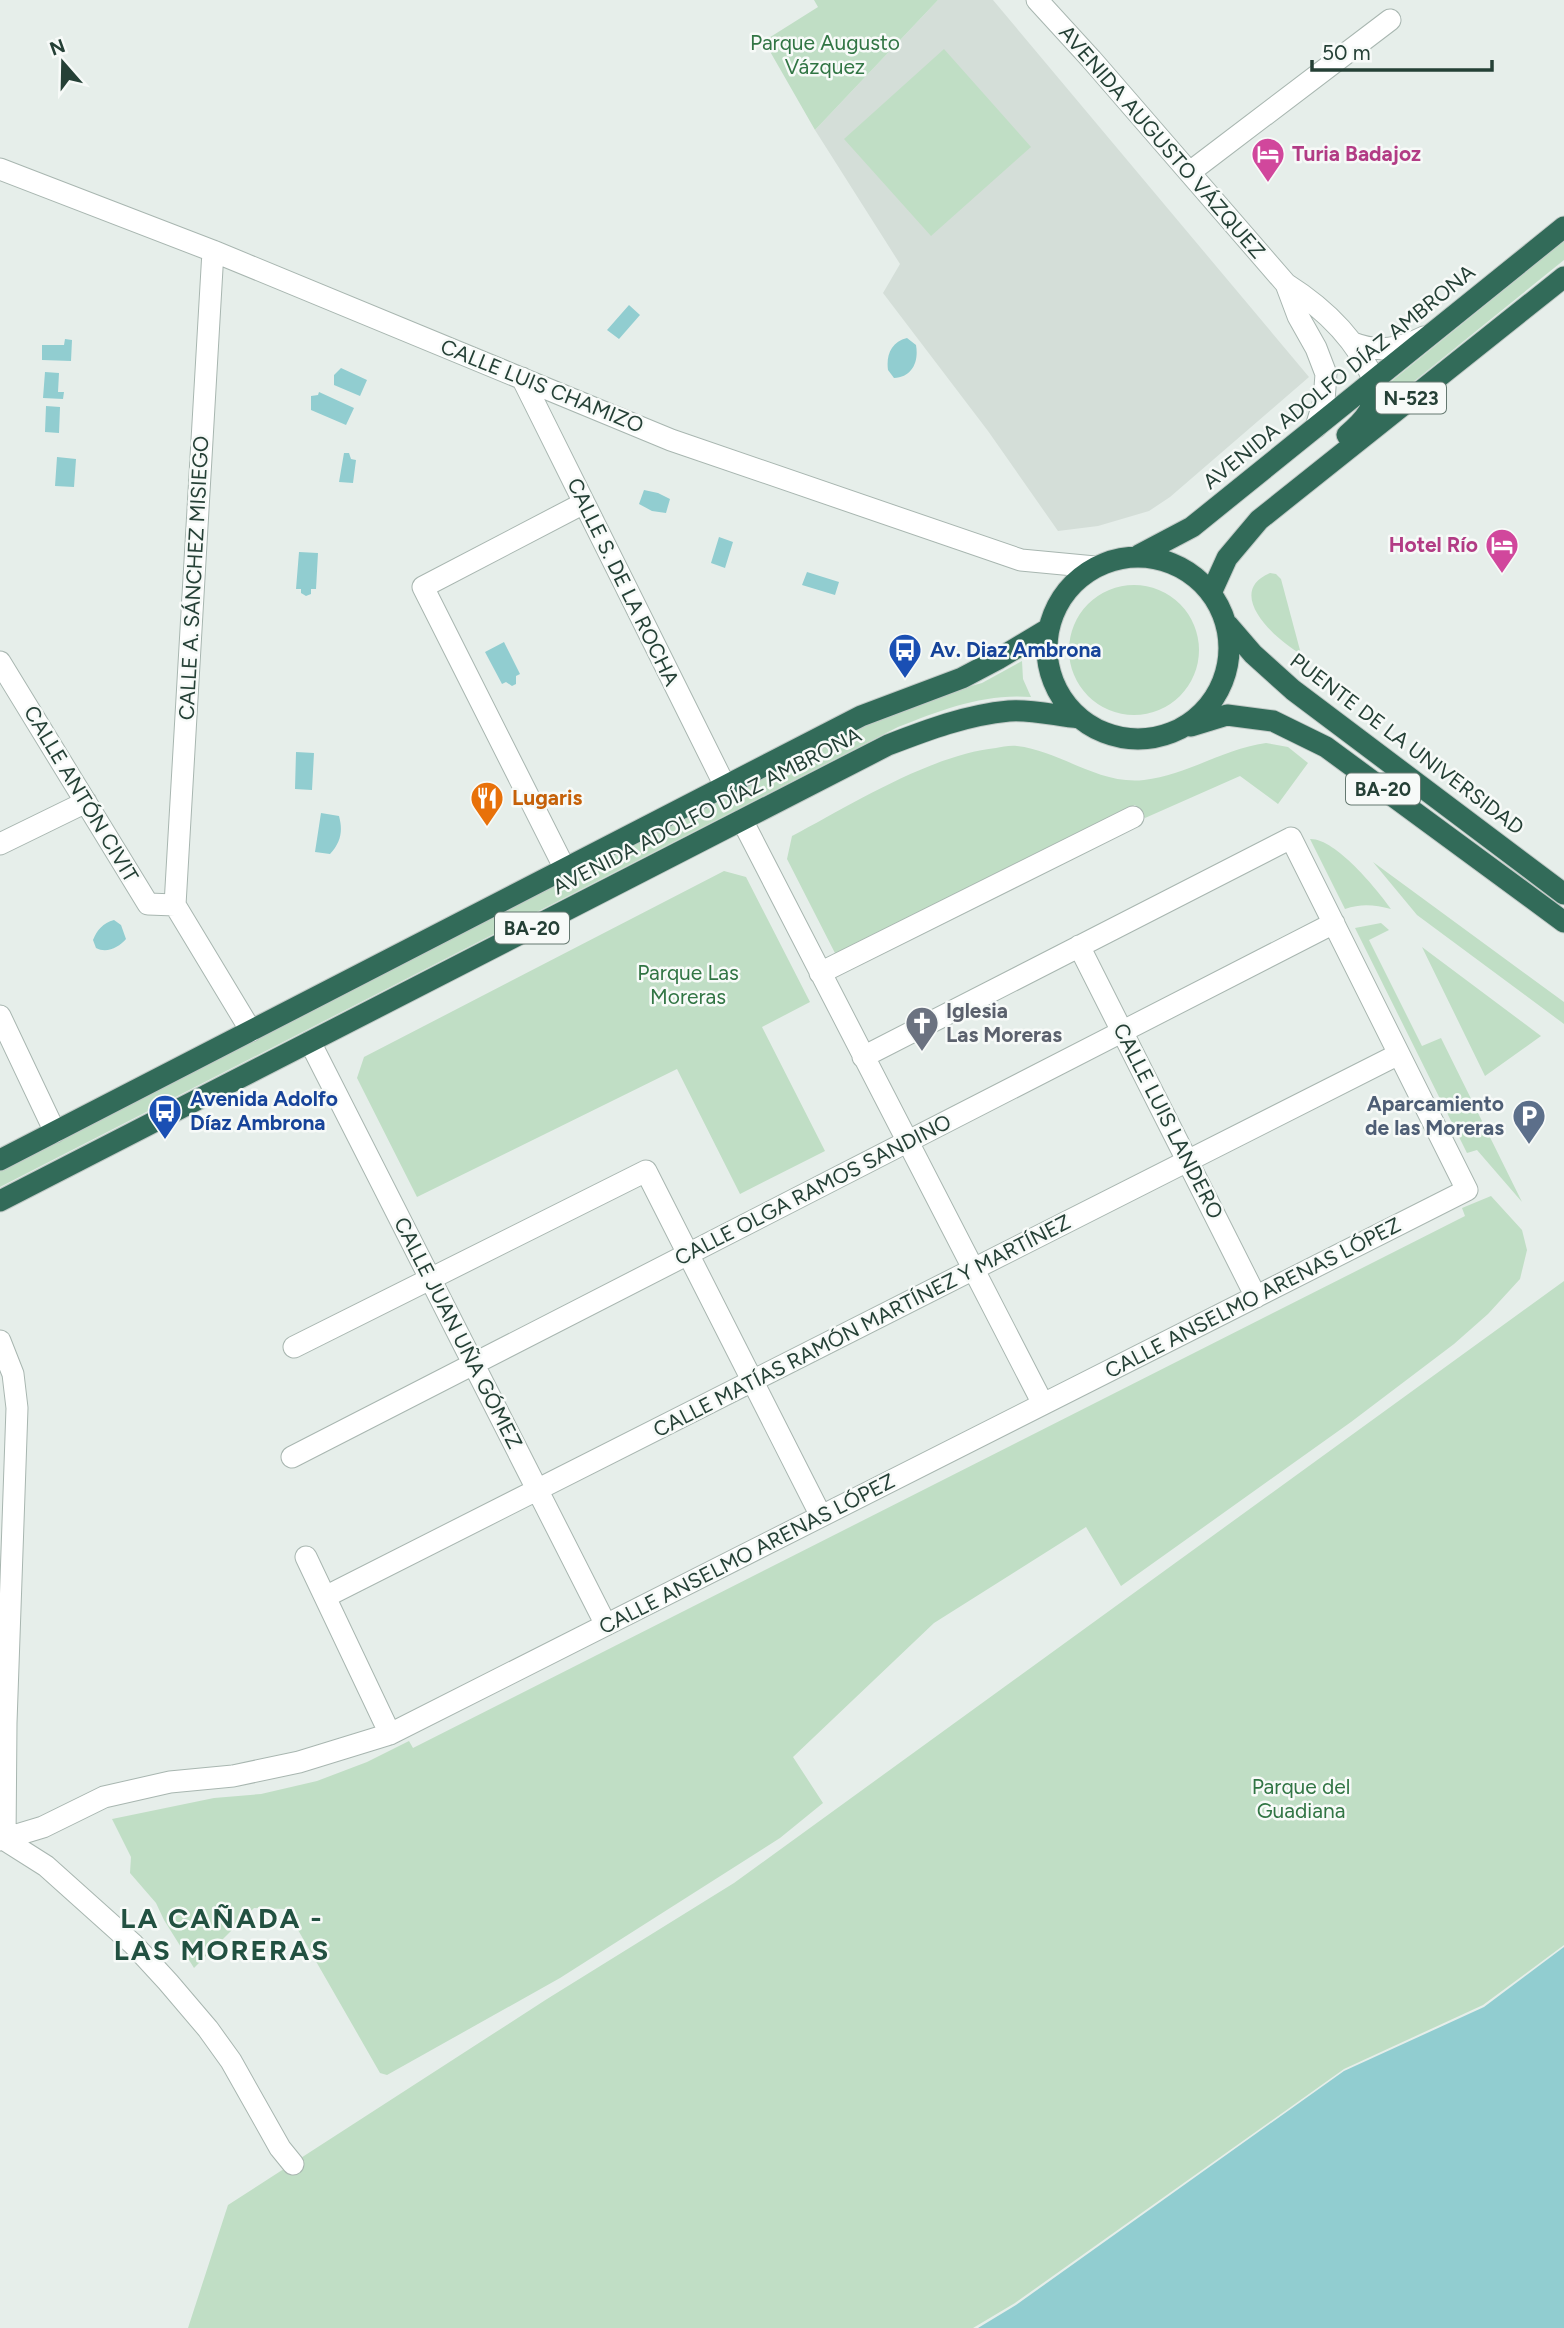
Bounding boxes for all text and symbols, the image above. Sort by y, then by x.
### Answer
street label: AVENIDA AUGUSTO VÁZQUEZ [1054,20,1271,264]
north arrow [28,28,98,98]
scale bar [1312,28,1492,72]
park label: Parque Augusto Vázquez [750,30,900,79]
text: N [47,34,68,61]
text: 50 m [1322,40,1371,65]
hotel icon: Turia Badajoz [1249,135,1287,184]
place label: Turia Badajoz [1292,141,1421,166]
street label: AVENIDA ADOLFO DÍAZ AMBRONA [1198,259,1480,494]
street label: CALLE LUIS CHAMIZO [437,333,647,438]
road number: N-523 [1376,382,1446,414]
street label: CALLE A. SÁNCHEZ MISIEGO [174,435,213,721]
street label: CALLE S. DE LA ROCHA [562,474,685,690]
hotel icon: Hotel Río [1483,526,1521,575]
place label: Hotel Río [1389,532,1478,557]
bus stop icon: Av. Diaz Ambrona [886,631,924,680]
place label: Av. Diaz Ambrona [930,637,1102,662]
street label: PUENTE DE LA UNIVERSIDAD [1286,648,1529,840]
street label: CALLE ANTÓN CIVIT [19,701,144,887]
street label: AVENIDA ADOLFO DÍAZ AMBRONA [548,722,865,899]
road number: BA-20 [1346,774,1420,804]
restaurant icon: Lugaris [468,779,506,828]
place label: Lugaris [512,785,582,810]
road number: BA-20 [495,912,569,944]
park label: Parque Las Moreras [637,960,739,1009]
place label: Iglesia Las Moreras [946,998,1062,1047]
church icon: Iglesia Las Moreras [903,1004,941,1053]
street label: CALLE LUIS LANDERO [1108,1019,1229,1223]
place label: Avenida Adolfo Díaz Ambrona [190,1086,338,1135]
place label: Aparcamiento de las Moreras [1365,1091,1504,1140]
bus stop icon: Avenida Adolfo Díaz Ambrona [146,1092,184,1141]
parking icon: Aparcamiento de las Moreras [1510,1097,1548,1146]
street label: CALLE OLGA RAMOS SANDINO [670,1109,955,1270]
street label: CALLE MATÍAS RAMÓN MARTÍNEZ Y MARTÍNEZ [649,1209,1075,1442]
street label: CALLE ANSELMO ARENAS LÓPEZ [1101,1212,1405,1383]
street label: CALLE JUAN UÑA GÓMEZ [389,1213,528,1453]
street label: CALLE ANSELMO ARENAS LÓPEZ [595,1468,899,1639]
park label: Parque del Guadiana [1252,1774,1350,1823]
district label: LA CAÑADA - LAS MORERAS [114,1901,330,1967]

